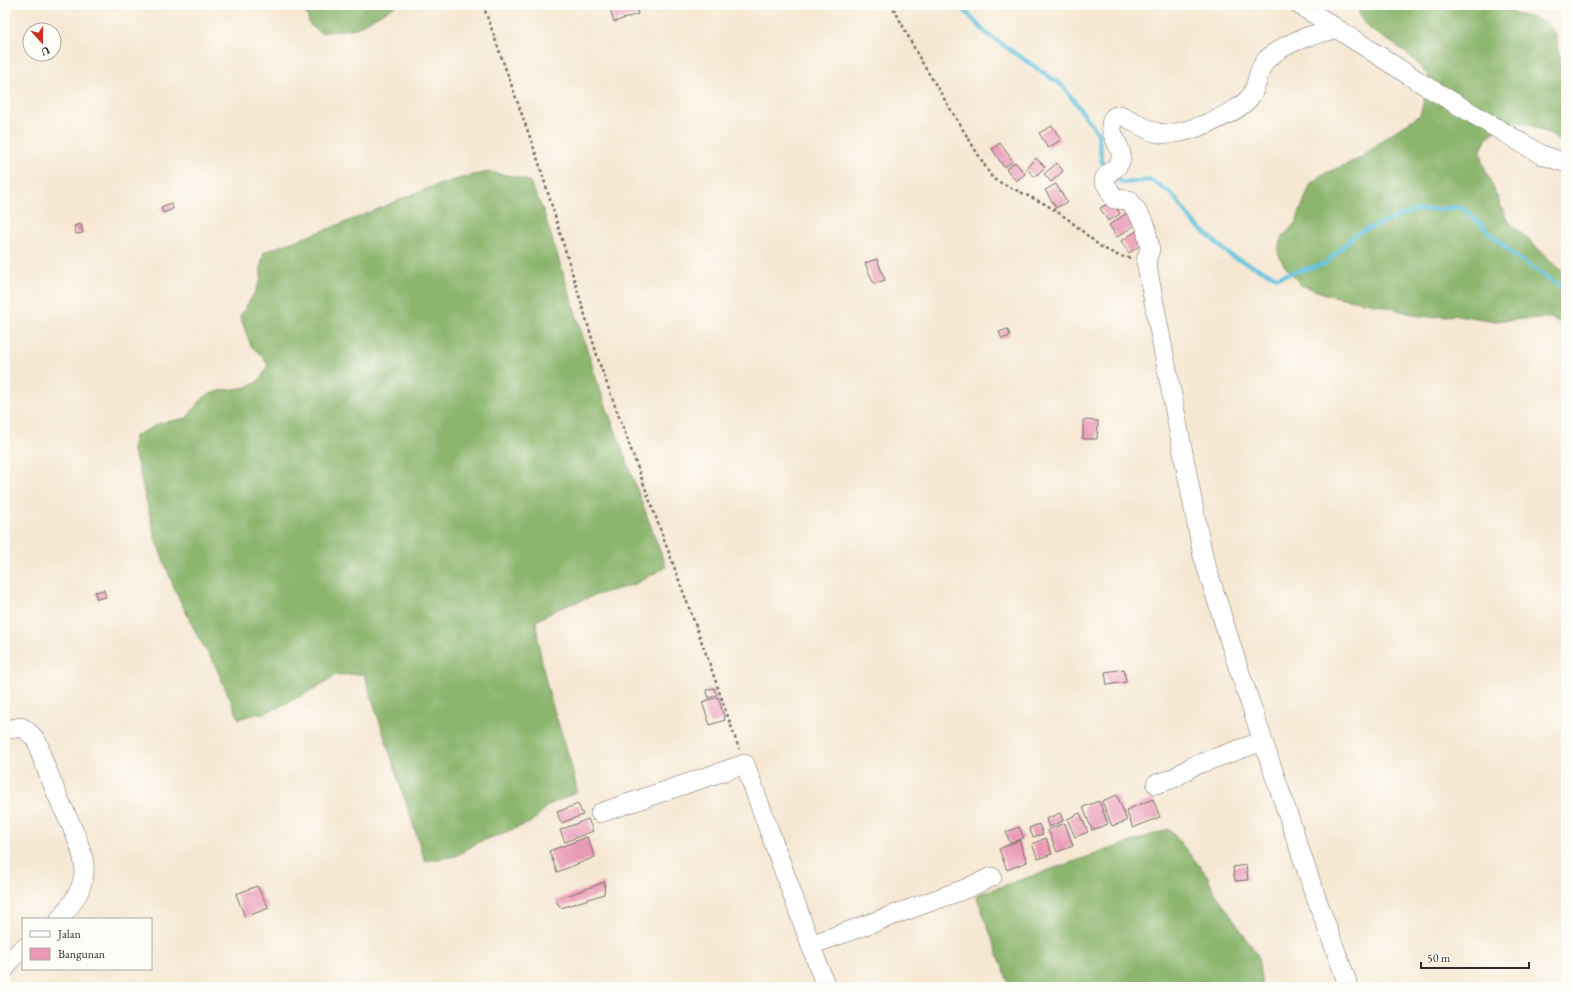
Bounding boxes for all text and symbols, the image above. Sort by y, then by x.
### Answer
north arrow [22,22,62,62]
text: U [39,43,52,60]
legend [22,918,152,970]
text: Jalan [57,926,82,942]
scale bar [1421,944,1529,970]
text: Bangunan [58,946,106,962]
text: 50 m [1427,950,1451,966]

